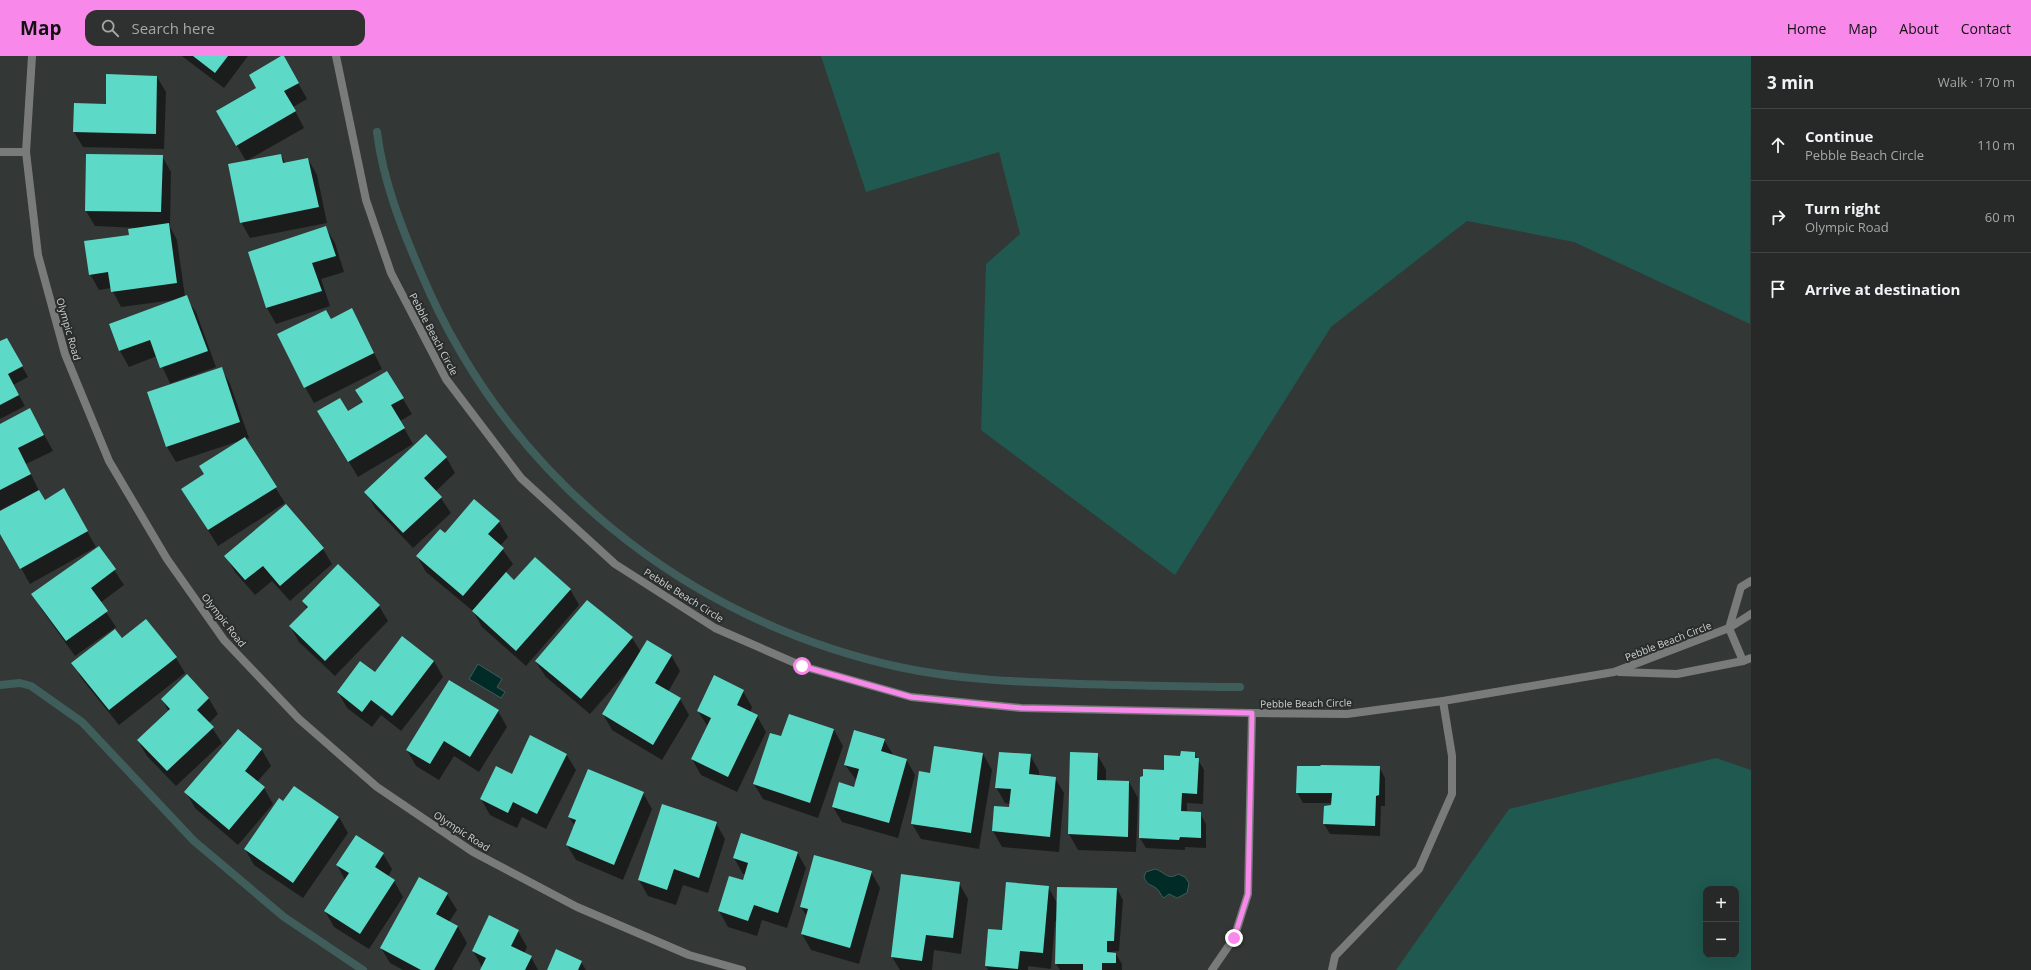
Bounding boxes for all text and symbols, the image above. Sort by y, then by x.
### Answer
search box [85,10,365,46]
text: Map [20,15,61,41]
icon: search [99,17,121,39]
text: Search here [131,18,215,38]
text: Home [1787,19,1826,38]
text: Map [1848,19,1877,38]
text: About [1899,19,1939,38]
text: Contact [1961,19,2011,38]
text: 3 min [1767,71,1814,94]
text: Walk · 170 m [1938,73,2015,91]
text: Continue [1805,126,1873,146]
icon: ahead [1767,134,1789,156]
text: 110 m [1977,136,2015,154]
text: Pebble Beach Circle [1805,146,1924,164]
text: Turn right [1805,198,1880,218]
icon: right [1767,206,1789,228]
text: 60 m [1985,208,2015,226]
text: Olympic Road [1805,218,1889,236]
icon: arrive [1767,278,1789,300]
text: Arrive at destination [1805,279,1960,299]
street label: Pebble Beach Circle [406,290,462,378]
street label: Olympic Road [53,296,85,362]
street label: Pebble Beach Circle [641,565,727,625]
street label: Olympic Road [199,590,249,650]
street label: Pebble Beach Circle [1623,618,1714,664]
route start [793,657,811,675]
street label: Pebble Beach Circle [1260,695,1352,711]
street label: Olympic Road [431,808,493,854]
map controls [1703,886,1739,958]
button: + [1703,886,1739,922]
button: − [1703,922,1739,958]
route end [1225,929,1243,947]

